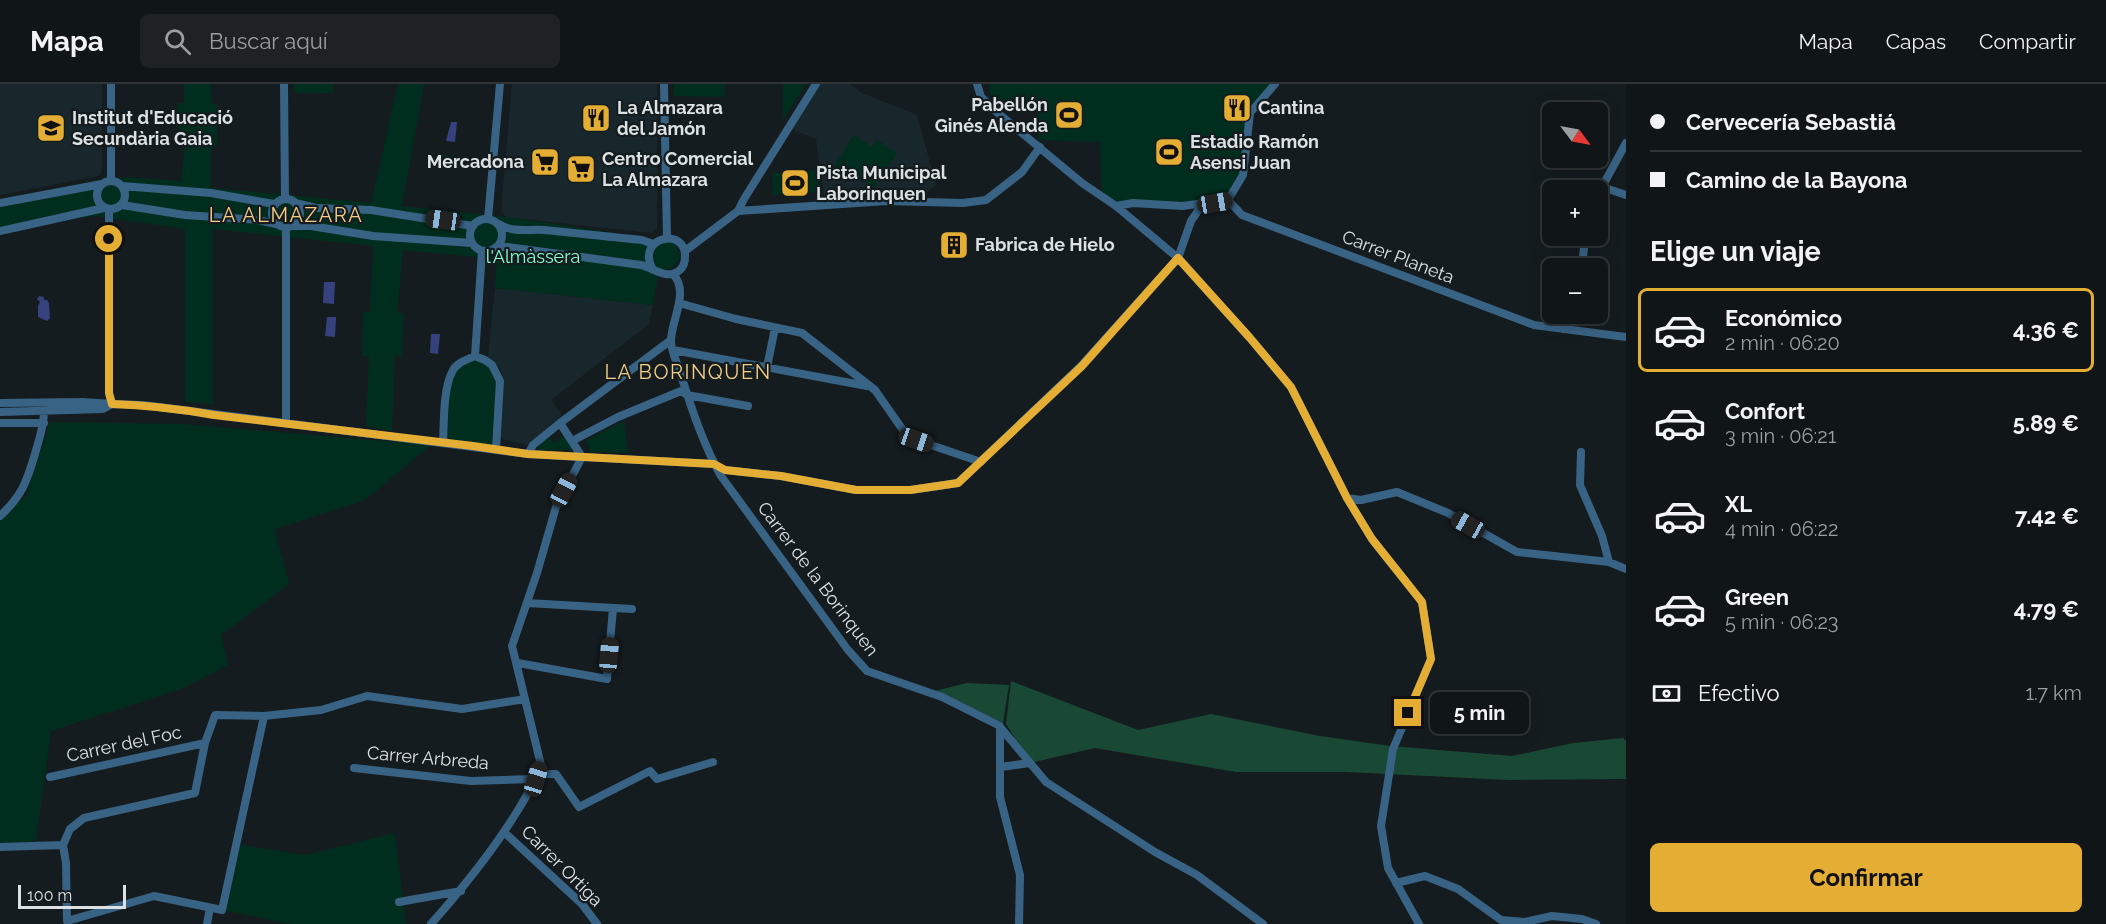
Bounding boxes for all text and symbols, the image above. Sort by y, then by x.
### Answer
search box [140,14,560,68]
text: Mapa [30,25,104,58]
icon: search [161,25,194,58]
text: Buscar aquí [209,28,328,54]
text: Mapa [1798,29,1853,54]
text: Capas [1886,29,1946,54]
text: Compartir [1979,29,2076,54]
restaurant icon: Cantina [1221,92,1253,124]
place label: Pabellón Ginés Alenda [935,94,1048,136]
place label: La Almazara del Jamón [617,97,723,139]
place label: Cantina [1258,97,1324,118]
sports icon: Pabellón Ginés Alenda [1053,99,1085,131]
restaurant icon: La Almazara del Jamón [580,102,612,134]
north arrow [1542,102,1608,168]
map controls [1542,102,1608,324]
place label: Institut d'Educació Secundària Gaia [72,107,233,149]
text: Cervecería Sebastiá [1686,109,1896,135]
school or university icon: Institut d'Educació Secundària Gaia [35,112,67,144]
place label: Estadio Ramón Asensi Juan [1190,131,1319,173]
sports icon: Estadio Ramón Asensi Juan [1153,136,1185,168]
supermarket icon: Mercadona [529,146,561,178]
place label: Centro Comercial La Almazara [602,148,754,190]
place label: Mercadona [427,151,524,172]
supermarket icon: Centro Comercial La Almazara [565,153,597,185]
place label: Pista Municipal Laborinquen [816,162,947,204]
sports icon: Pista Municipal Laborinquen [779,167,811,199]
text: Camino de la Bayona [1686,167,1907,193]
button: + [1542,180,1608,246]
car [1196,191,1234,215]
district label: LA ALMAZARA [209,203,363,227]
car [424,209,462,231]
route start [95,225,122,252]
street label: Carrer Planeta [1339,226,1457,288]
building icon: Fabrica de Hielo [938,229,970,261]
place label: Fabrica de Hielo [975,234,1115,255]
text: Elige un viaje [1650,236,1821,267]
park label: l'Almàssera [486,246,580,267]
button: − [1542,258,1608,324]
icon: car [1653,303,1707,357]
text: Económico [1725,305,1842,331]
text: 4.36 € [2013,317,2079,343]
text: 2 min · 06:20 [1725,331,1840,355]
district label: LA BORINQUEN [604,360,772,384]
icon: car [1653,396,1707,450]
text: Confort [1725,398,1805,424]
text: 5.89 € [2013,410,2079,436]
text: 3 min · 06:21 [1725,424,1836,448]
car [896,426,936,454]
car [548,470,580,510]
icon: car [1653,489,1707,543]
text: XL [1725,491,1752,517]
street label: Carrer de la Borinquen [754,498,883,660]
text: 7.42 € [2015,503,2079,529]
car [1448,508,1488,542]
text: 4 min · 06:22 [1725,517,1838,541]
icon: car [1653,582,1707,636]
text: Green [1725,584,1789,610]
text: 4.79 € [2014,596,2079,622]
text: 5 min · 06:23 [1725,610,1839,634]
car [598,636,620,674]
icon: cash [1650,677,1683,710]
text: Efectivo [1698,680,1780,706]
text: 1.7 km [2025,681,2082,705]
callout: 5 min [1429,692,1528,734]
route end [1394,699,1421,726]
text: 5 min [1454,701,1505,725]
street label: Carrer del Foc [65,721,183,766]
street label: Carrer Arbreda [366,742,490,773]
car [522,759,550,799]
street label: Carrer Ortiga [517,821,607,911]
button: Confirmar [1650,843,2082,912]
scale bar [18,882,126,910]
text: 100 m [27,886,72,905]

